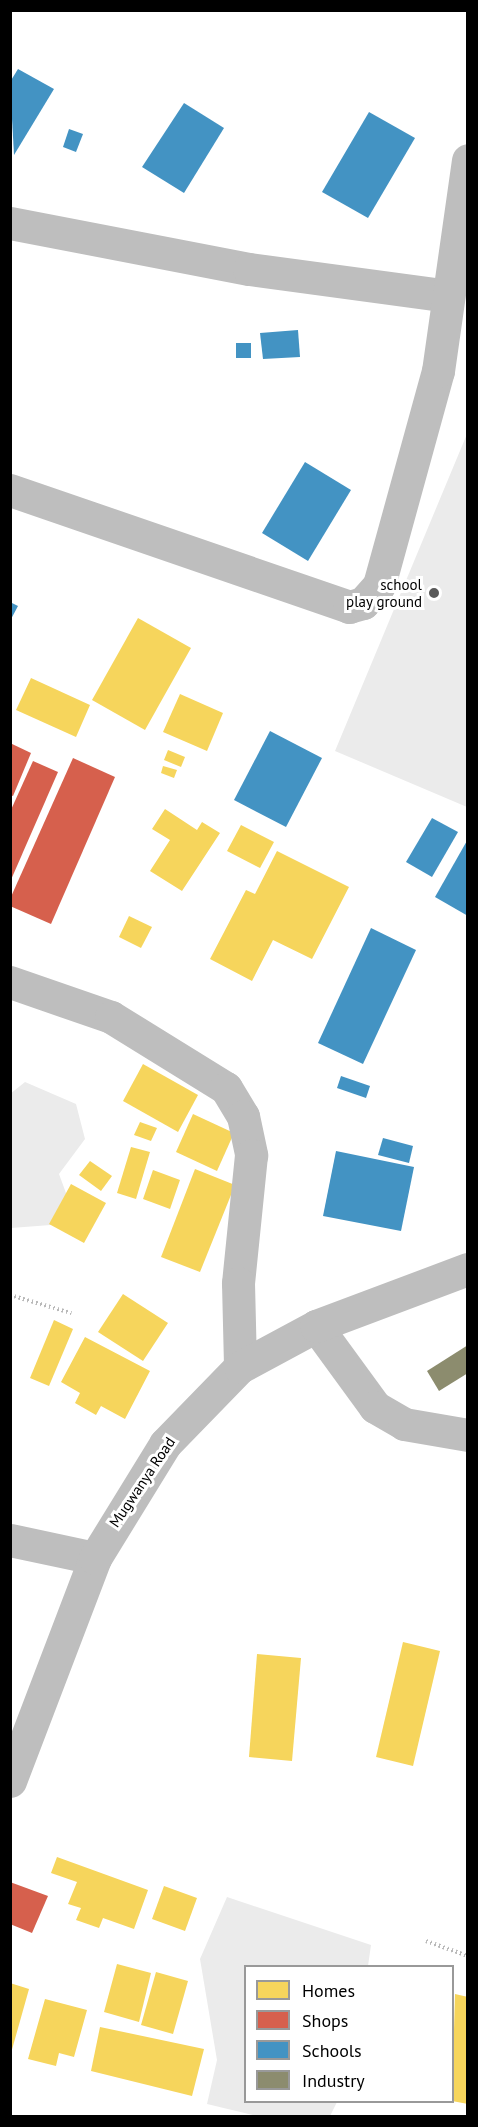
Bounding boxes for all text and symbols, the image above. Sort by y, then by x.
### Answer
place label: school play ground [346,575,422,610]
marker: school play ground [427,586,441,600]
street label: Mugwanya Road [105,1433,179,1531]
legend [244,1965,454,2103]
text: Homes [302,1979,355,2002]
text: Shops [302,2009,348,2032]
text: Schools [302,2039,362,2062]
text: Industry [302,2069,365,2092]

